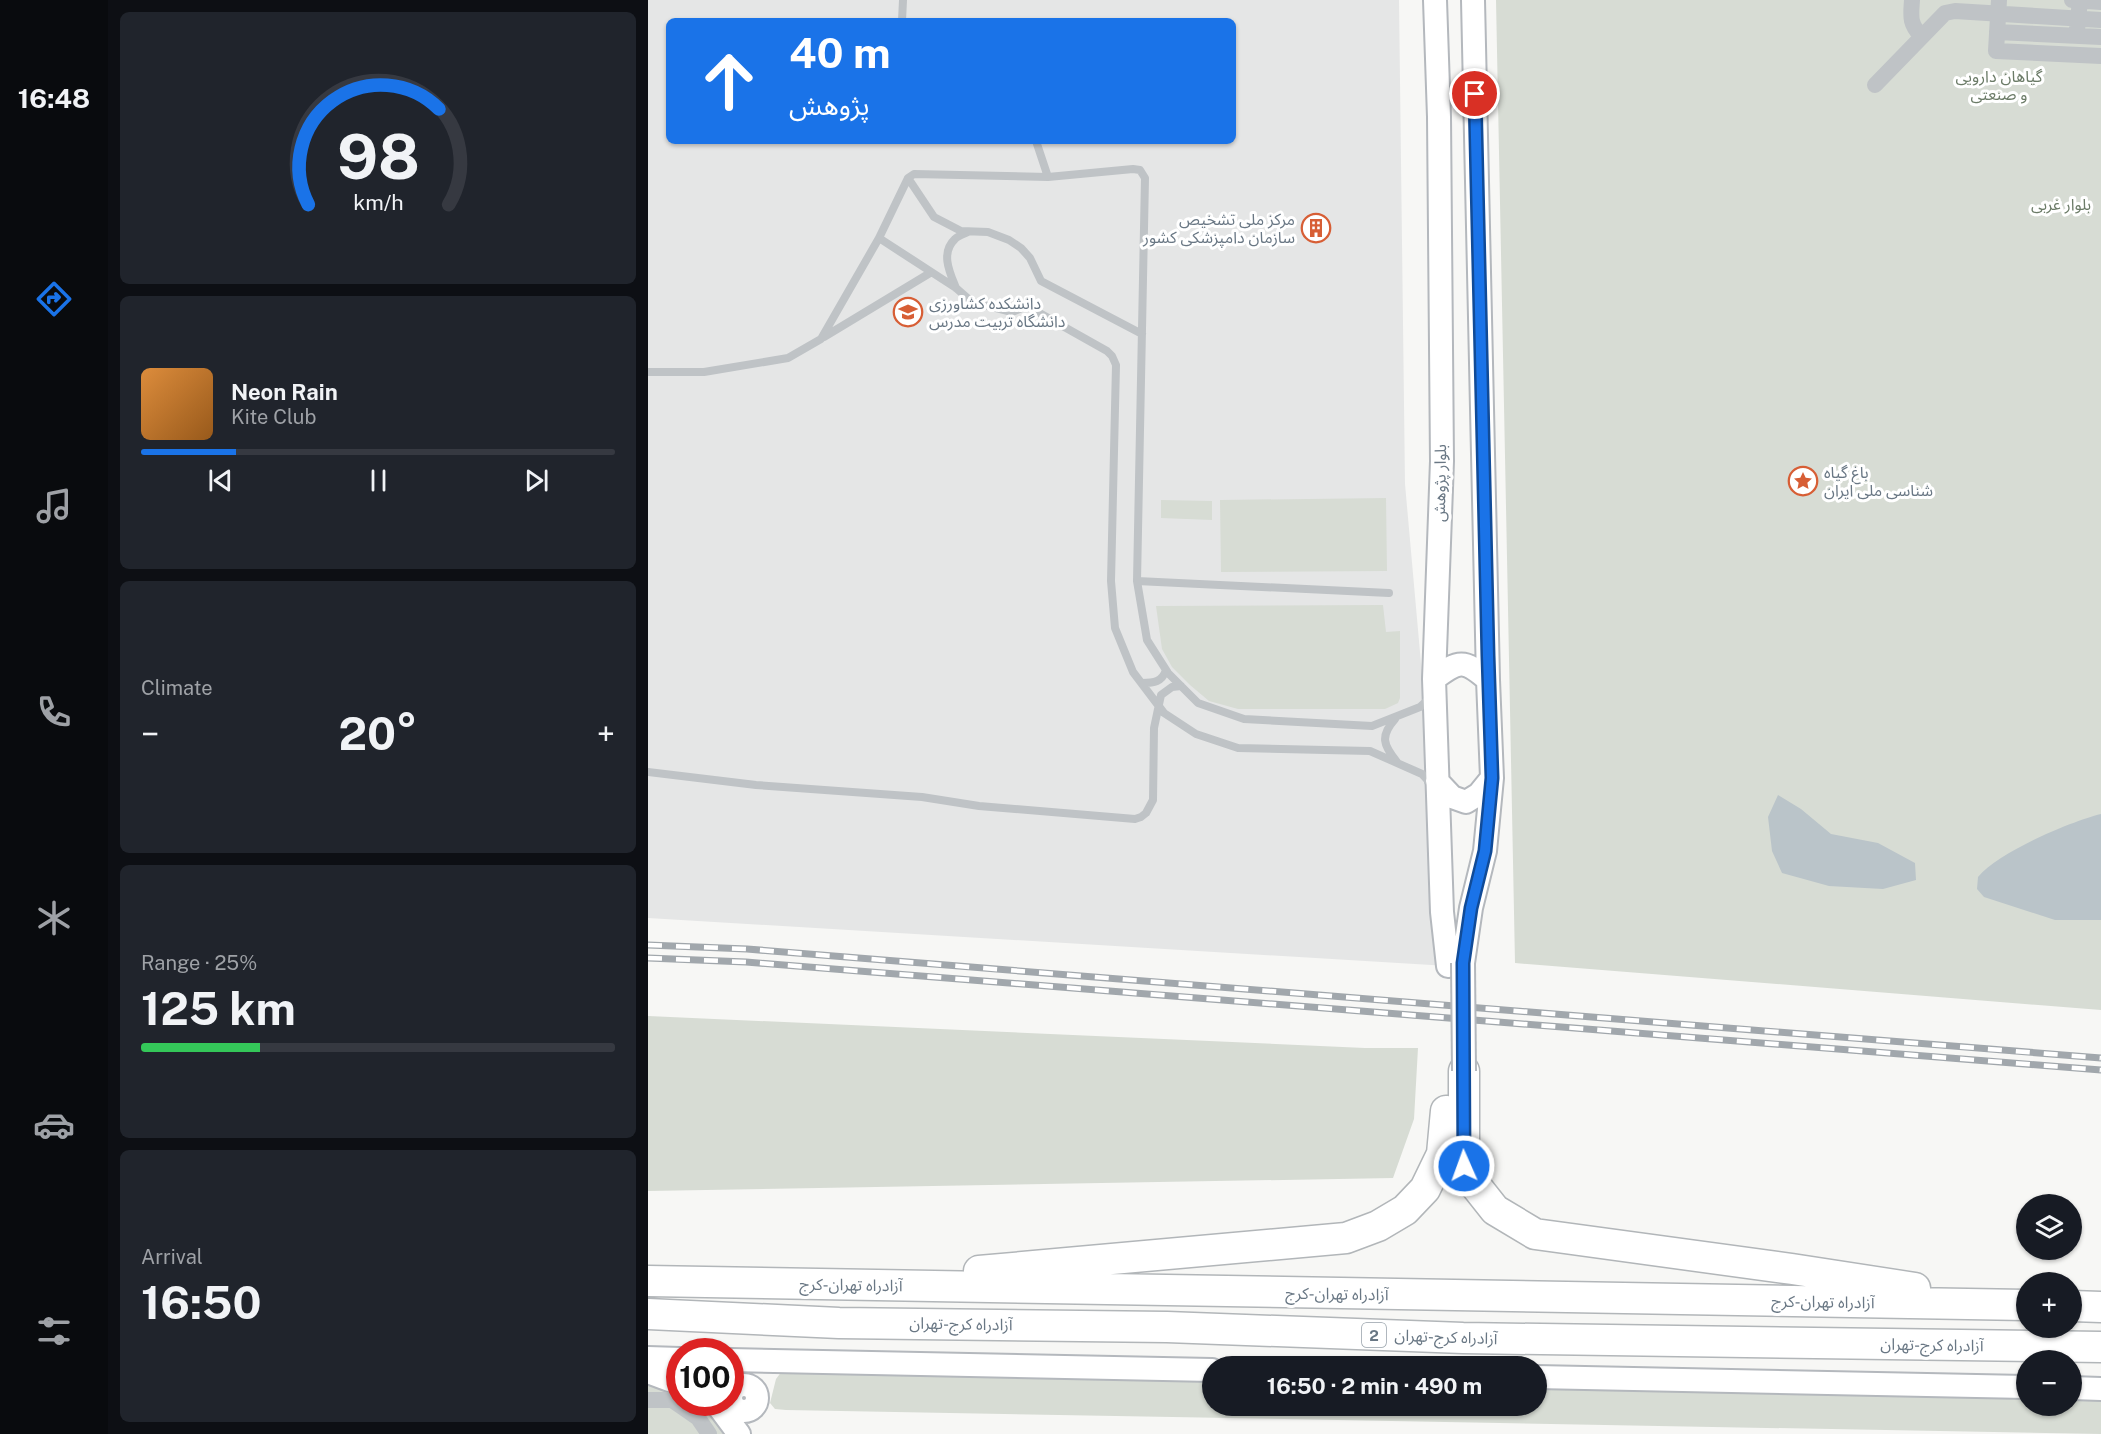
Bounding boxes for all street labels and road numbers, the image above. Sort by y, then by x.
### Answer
street label: بلوار پژوهش [1430,444,1451,522]
street label: آزادراه تهران-کرج [799,1275,904,1298]
street label: آزادراه تهران-کرج [1285,1284,1390,1307]
street label: آزادراه تهران-کرج [1771,1292,1876,1315]
street label: آزادراه کرج-تهران [909,1314,1014,1337]
road number: 2 [1362,1323,1386,1347]
street label: آزادراه کرج-تهران [1394,1326,1499,1351]
street label: آزادراه کرج-تهران [1880,1335,1985,1358]

